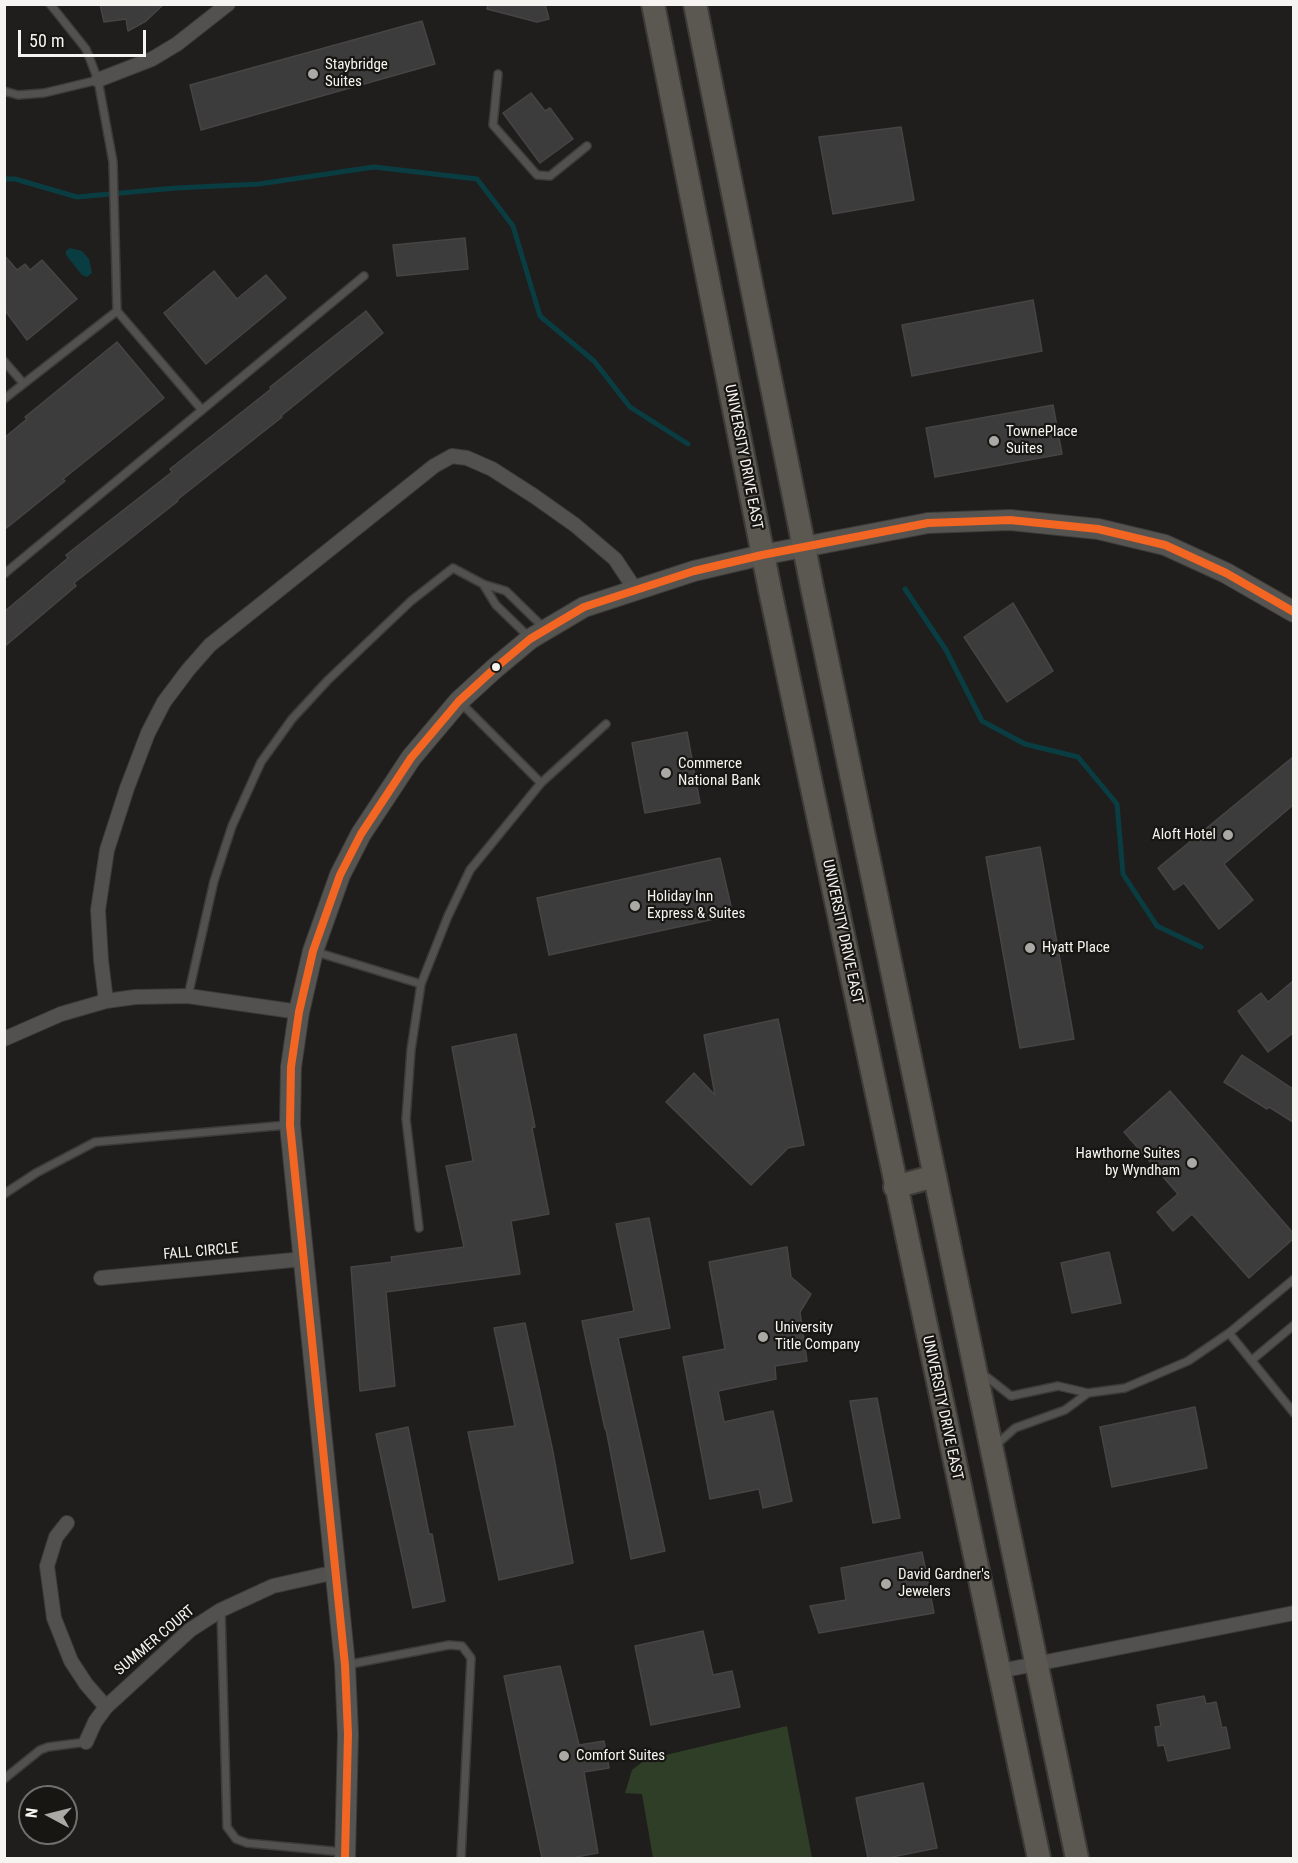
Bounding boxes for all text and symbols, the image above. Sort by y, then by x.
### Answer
scale bar [21,18,148,56]
text: 50 m [29,30,64,51]
place label: Staybridge Suites [325,56,388,91]
marker: Staybridge Suites [306,67,320,81]
street label: UNIVERSITY DRIVE EAST [720,383,766,531]
place label: TownePlace Suites [1006,423,1078,458]
marker: TownePlace Suites [987,434,1001,448]
unlabelled marker [490,661,502,673]
place label: Commerce National Bank [678,755,761,790]
marker: Commerce National Bank [659,766,673,780]
place label: Aloft Hotel [1152,826,1216,844]
marker: Aloft Hotel [1221,828,1235,842]
street label: UNIVERSITY DRIVE EAST [818,858,866,1006]
place label: Holiday Inn Express & Suites [647,888,745,923]
marker: Holiday Inn Express & Suites [628,899,642,913]
place label: Hyatt Place [1042,939,1110,957]
marker: Hyatt Place [1023,941,1037,955]
place label: Hawthorne Suites by Wyndham [1075,1145,1180,1180]
marker: Hawthorne Suites by Wyndham [1185,1156,1199,1170]
street label: FALL CIRCLE [163,1240,239,1264]
place label: University Title Company [775,1319,860,1354]
marker: University Title Company [756,1330,770,1344]
street label: UNIVERSITY DRIVE EAST [918,1334,966,1482]
place label: David Gardner's Jewelers [898,1566,990,1601]
marker: David Gardner's Jewelers [879,1577,893,1591]
street label: SUMMER COURT [111,1602,199,1680]
place label: Comfort Suites [576,1747,665,1765]
marker: Comfort Suites [557,1749,571,1763]
north arrow [18,1785,78,1845]
text: N [22,1807,42,1819]

